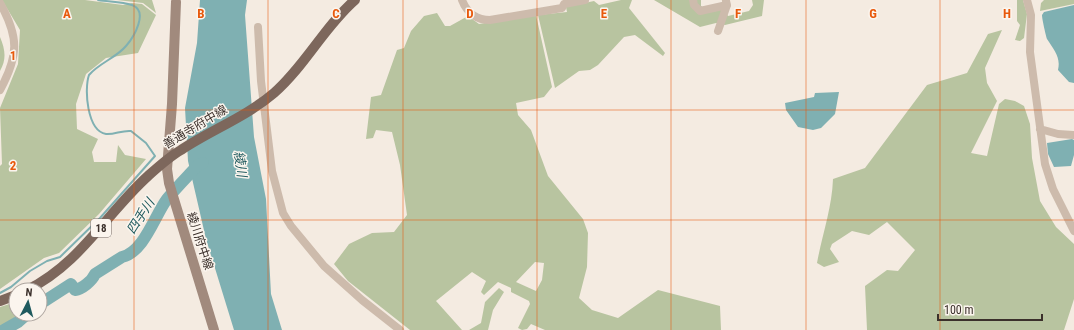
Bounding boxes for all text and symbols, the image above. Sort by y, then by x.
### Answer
text: A [63,6,71,21]
text: B [197,6,205,21]
text: C [332,6,340,21]
text: D [466,6,474,21]
text: E [601,6,608,21]
text: F [735,6,741,21]
text: G [869,6,877,21]
text: H [1003,6,1011,21]
text: 1 [10,48,16,63]
street label: 善通寺府中線 [161,102,229,152]
water label: 綾川 [231,150,250,180]
text: 2 [10,158,17,173]
water label: 四手川 [124,194,158,237]
street label: 綾川府中線 [184,210,216,272]
road number: 18 [91,219,111,237]
north arrow [8,282,48,322]
text: N [25,286,33,299]
scale bar [938,296,1042,322]
text: 100 m [944,303,974,317]

